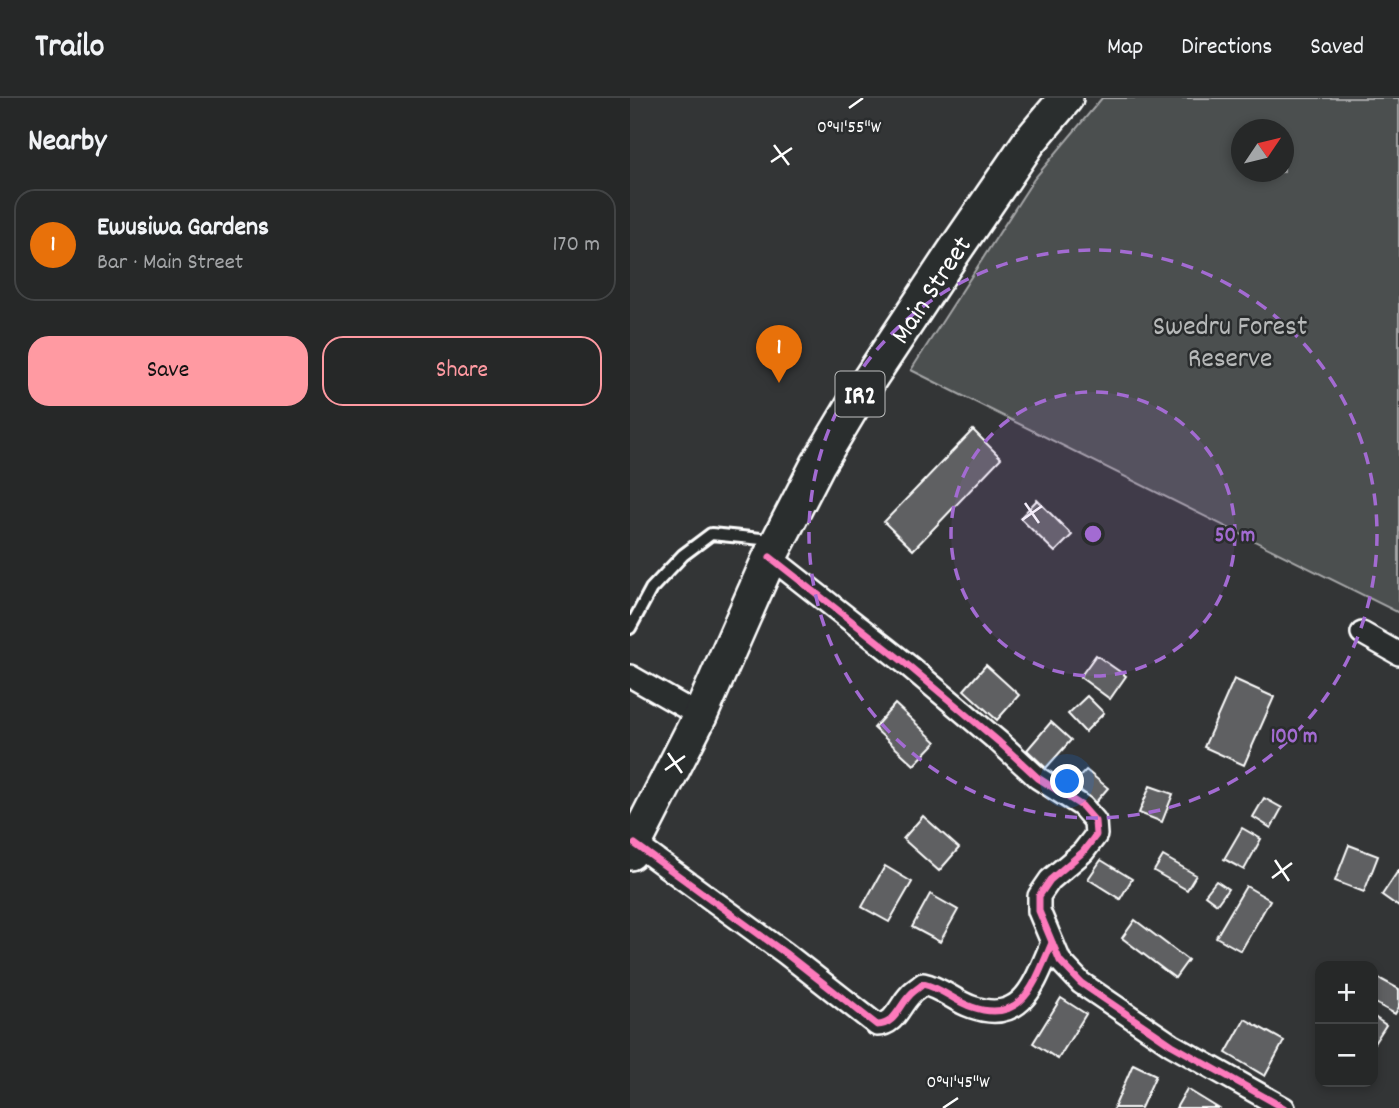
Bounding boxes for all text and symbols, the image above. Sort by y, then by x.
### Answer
text: Trailo [35,25,105,72]
text: Map [1107,31,1143,65]
text: Directions [1181,31,1272,65]
text: Saved [1310,31,1364,65]
text: 0°41'55"W [817,116,882,141]
north arrow [1231,119,1294,182]
text: Nearby [28,122,106,165]
text: Ewusiwa Gardens [97,210,269,247]
text: 1 [50,229,56,262]
text: 170 m [553,229,600,262]
street label: Main Street [883,229,984,353]
text: Bar · Main Street [97,247,243,280]
park label: Swedru Forest Reserve [1153,309,1307,381]
pin: 1 [756,325,802,383]
button: Save [28,336,308,406]
button: Share [322,336,602,406]
road number: IR2 [835,372,884,416]
centre of rings [1081,522,1105,546]
text: 50 m [1215,522,1255,552]
text: 100 m [1271,723,1317,753]
your location [1050,764,1084,798]
map controls [1315,961,1378,1087]
button: + [1315,961,1378,1024]
button: − [1315,1024,1378,1087]
text: 0°41'45"W [926,1071,990,1096]

